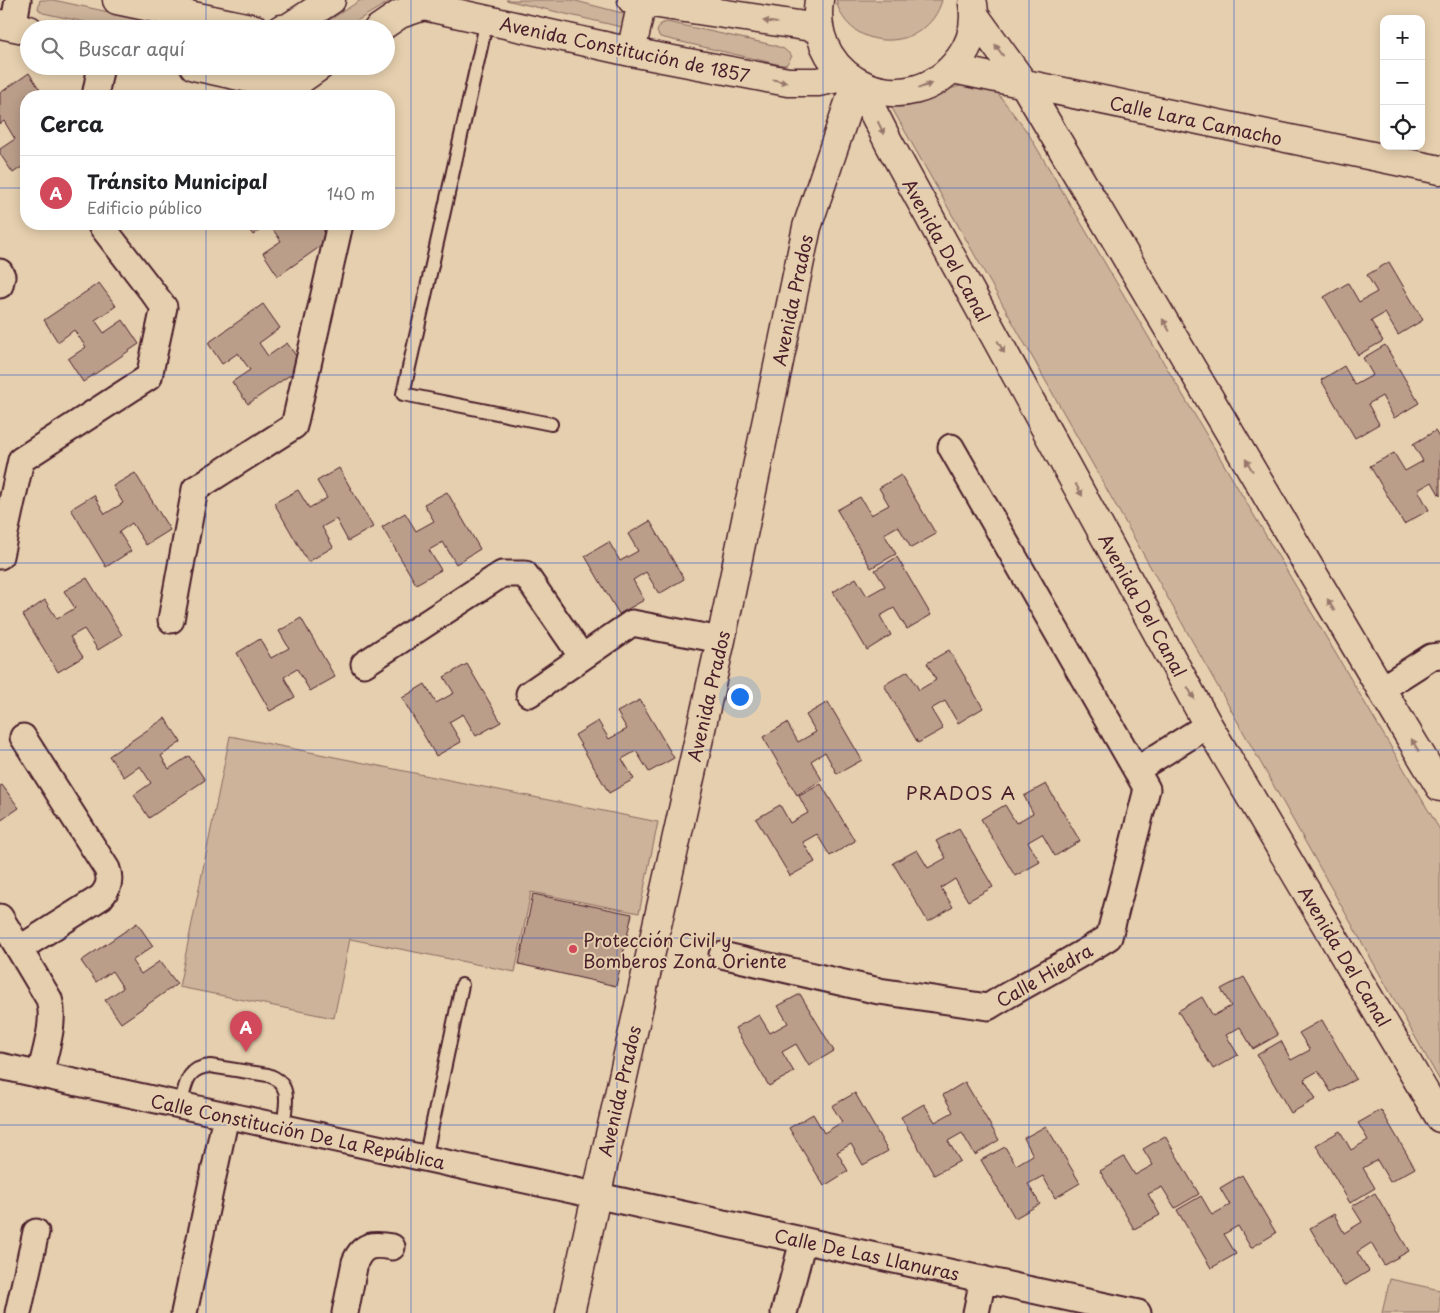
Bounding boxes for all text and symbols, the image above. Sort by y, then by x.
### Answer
street label: Avenida Constitución de 1857 [498,9,752,89]
map controls [1380,15,1425,150]
button: + [1380,15,1425,60]
one-way arrow [761,17,777,25]
search box [20,20,395,75]
icon: search [38,34,66,62]
text: Buscar aquí [78,34,185,62]
one-way arrow [994,43,1004,57]
button: − [1380,60,1425,105]
one-way arrow [772,77,788,85]
one-way arrow [918,82,933,90]
street label: Calle Lara Camacho [1107,89,1285,151]
button: locate [1380,105,1425,150]
text: Cerca [40,107,104,139]
one-way arrow [877,121,885,135]
text: Tránsito Municipal [87,167,268,195]
street label: Avenida Del Canal [896,173,998,327]
text: A [50,181,62,205]
text: 140 m [327,181,375,205]
text: Edificio público [87,195,202,219]
street label: Avenida Prados [765,232,819,368]
one-way arrow [1162,319,1171,332]
one-way arrow [997,340,1005,355]
one-way arrow [1244,459,1253,472]
one-way arrow [1075,482,1083,497]
street label: Avenida Del Canal [1092,528,1194,682]
one-way arrow [1327,599,1336,612]
street label: Avenida Prados [680,628,736,764]
your location [727,684,753,710]
one-way arrow [1187,686,1195,701]
one-way arrow [1410,738,1419,751]
district label: PRADOS A [906,778,1016,806]
street label: Avenida Del Canal [1292,880,1398,1032]
place label: Protección Civil y Bomberos Zona Oriente [583,926,787,974]
street label: Calle Hiedra [991,936,1098,1014]
marker: Protección Civil y Bomberos Zona Oriente [567,943,579,955]
pin: A [230,1011,262,1052]
street label: Avenida Prados [591,1023,647,1159]
street label: Calle Constitución De La República [148,1087,448,1176]
street label: Calle De Las Llanuras [772,1221,962,1287]

